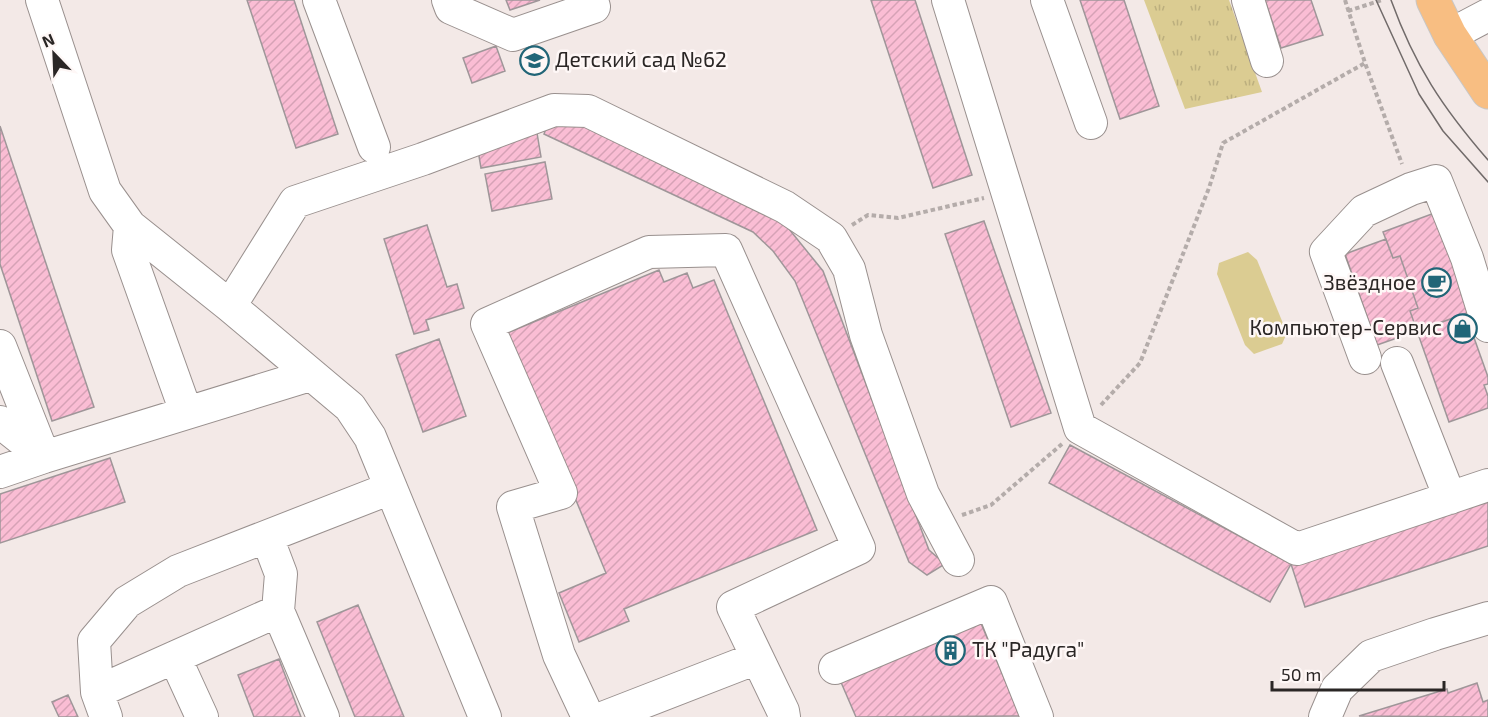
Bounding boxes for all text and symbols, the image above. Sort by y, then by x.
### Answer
north arrow [24,24,84,84]
text: N [39,29,57,51]
school or university icon: Детский сад №62 [518,44,550,76]
place label: Детский сад №62 [555,46,727,71]
cafe icon: Звёздное [1421,267,1453,299]
place label: Звёздное [1323,269,1416,294]
shop icon: Компьютер-Сервис [1447,312,1479,344]
place label: Компьютер-Сервис [1249,314,1442,339]
building icon: ТК "Радуга" [935,634,967,666]
place label: ТК "Радуга" [972,636,1084,662]
scale bar [1272,654,1444,692]
text: 50 m [1281,663,1321,685]

